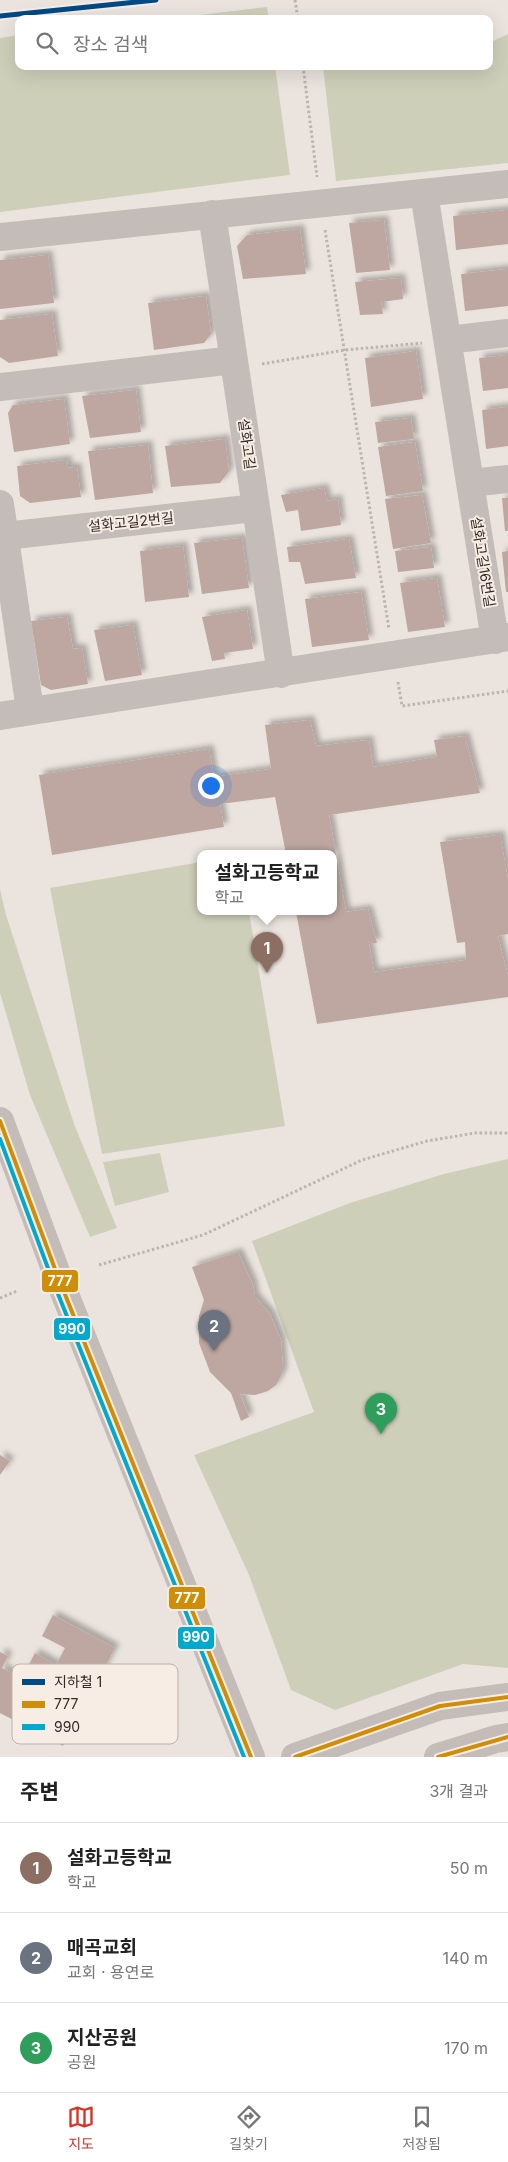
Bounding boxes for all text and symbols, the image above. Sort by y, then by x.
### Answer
search box [15,15,493,70]
icon: search [33,29,61,57]
text: 장소 검색 [73,33,148,56]
street label: 설화고길 [235,417,259,471]
street label: 설화고길2번길 [87,509,175,534]
street label: 설화고길16번길 [468,515,499,609]
your location [198,773,224,799]
popup [197,850,337,915]
text: 설화고등학교 [215,861,319,884]
text: 학교 [215,887,244,907]
pin: 1 [251,932,283,973]
line badge: 777 [41,1269,79,1293]
text: 777 [48,1272,72,1289]
pin: 2 [198,1310,230,1351]
line badge: 990 [53,1317,91,1341]
text: 990 [58,1320,86,1337]
pin: 3 [365,1393,397,1434]
line badge: 777 [168,1586,206,1610]
text: 777 [175,1589,199,1606]
line badge: 990 [177,1626,215,1650]
text: 990 [182,1628,210,1645]
legend [12,1664,178,1744]
text: 지하철 1 [54,1673,102,1690]
text: 777 [54,1695,78,1712]
text: 990 [54,1718,80,1735]
text: 주변 [20,1779,59,1804]
text: 3개 결과 [429,1781,488,1801]
text: 설화고등학교 [67,1846,172,1869]
text: 1 [33,1858,39,1878]
text: 50 m [450,1858,488,1878]
text: 학교 [67,1872,96,1892]
text: 매곡교회 [67,1936,137,1959]
text: 2 [31,1948,41,1968]
text: 140 m [443,1948,488,1968]
text: 교회 · 용연로 [67,1962,154,1982]
text: 지산공원 [67,2026,137,2049]
text: 3 [31,2038,41,2058]
text: 170 m [444,2038,488,2058]
text: 공원 [67,2052,96,2072]
tab: 지도 [67,2103,95,2153]
tab: 길찾기 [229,2103,268,2153]
tab: 저장됨 [402,2103,441,2153]

